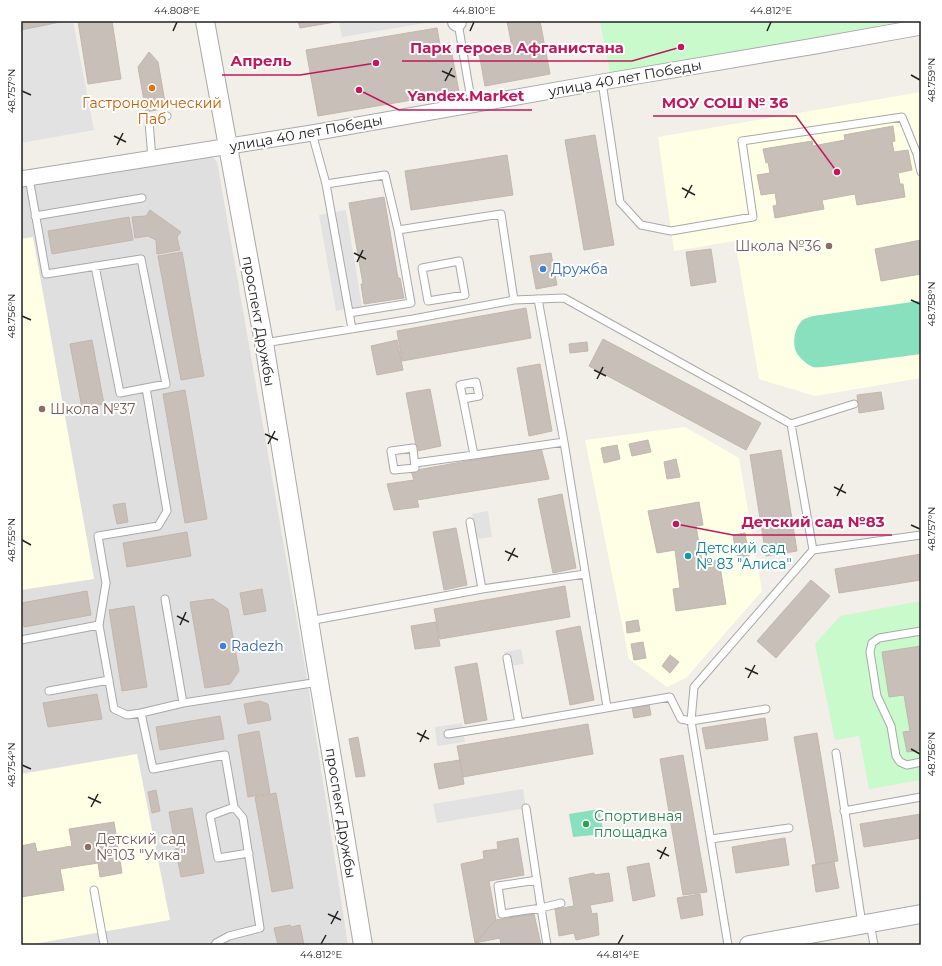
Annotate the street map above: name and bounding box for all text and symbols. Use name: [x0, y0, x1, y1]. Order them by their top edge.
text: 44.808°E: [154, 4, 200, 17]
text: 44.810°E: [452, 4, 496, 17]
text: 44.812°E: [750, 4, 792, 17]
callout: Парк героев Афганистана: [402, 34, 632, 61]
text: Парк героев Афганистана: [410, 38, 624, 57]
callout: Апрель: [222, 48, 300, 75]
text: Апрель: [230, 51, 292, 70]
street label: улица 40 лет Победы: [546, 56, 703, 101]
text: 48.759°N: [925, 58, 938, 102]
text: 48.757°N: [5, 69, 18, 113]
marker: Гастрономический Паб: [147, 83, 157, 93]
callout: Yandex.Market: [399, 83, 532, 110]
text: Yandex.Market: [407, 86, 525, 105]
callout: МОУ СОШ № 36: [653, 89, 796, 116]
text: МОУ СОШ № 36: [662, 93, 789, 112]
place label: Гастрономический Паб: [82, 94, 222, 128]
street label: улица 40 лет Победы: [227, 111, 384, 156]
place label: Школа №36: [735, 237, 821, 255]
marker: Школа №36: [824, 241, 834, 251]
street label: проспект Дружбы: [239, 254, 279, 388]
place label: Дружба: [551, 260, 608, 278]
marker: Дружба: [538, 264, 548, 274]
text: 48.758°N: [925, 281, 938, 327]
text: 48.756°N: [5, 294, 18, 338]
place label: Школа №37: [50, 400, 136, 418]
marker: Школа №37: [37, 404, 47, 414]
text: 48.757°N: [925, 507, 938, 551]
callout: Детский сад №83: [733, 508, 892, 535]
text: Детский сад №83: [741, 512, 885, 531]
text: 48.755°N: [5, 518, 18, 562]
place label: Детский сад № 83 "Алиса": [696, 539, 792, 573]
marker: Детский сад № 83 "Алиса": [683, 551, 693, 561]
place label: Radezh: [231, 637, 284, 655]
marker: Radezh: [218, 641, 228, 651]
text: 48.756°N: [925, 732, 938, 776]
text: 48.754°N: [5, 742, 18, 788]
street label: проспект Дружбы: [322, 746, 360, 880]
place label: Спортивная площадка: [594, 807, 683, 841]
marker: Спортивная площадка: [581, 819, 591, 829]
place label: Детский сад №103 "Умка": [96, 830, 186, 864]
marker: Детский сад №103 "Умка": [83, 842, 93, 852]
text: 44.812°E: [300, 948, 342, 961]
text: 44.814°E: [597, 948, 640, 961]

